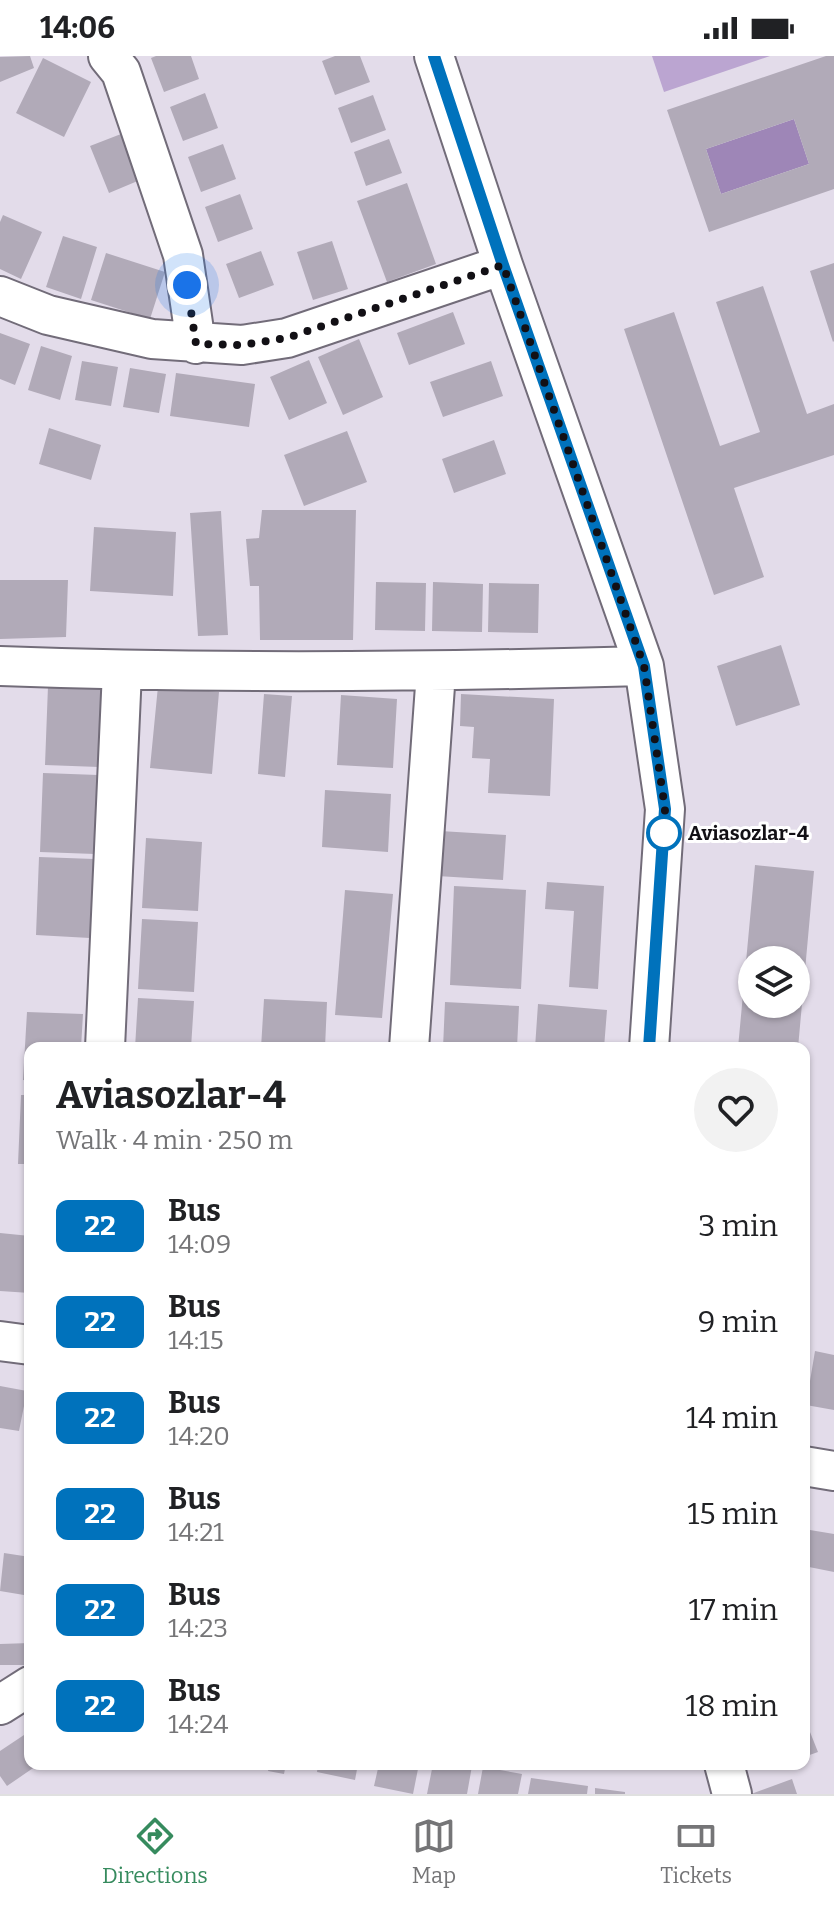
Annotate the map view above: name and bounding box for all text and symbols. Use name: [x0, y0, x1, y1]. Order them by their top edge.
text: 14:06: [40, 10, 115, 46]
your location: [167, 265, 207, 305]
marker: Aviasozlar-4: [647, 816, 681, 850]
place label: Aviasozlar-4: [688, 821, 809, 845]
map controls: [738, 946, 810, 1018]
button: layers: [738, 946, 810, 1018]
button: heart: [694, 1068, 778, 1152]
text: Aviasozlar-4: [56, 1072, 286, 1118]
text: Walk · 4 min · 250 m: [56, 1125, 293, 1156]
text: Bus: [168, 1193, 221, 1229]
text: 3 min: [698, 1208, 778, 1244]
text: 22: [84, 1209, 116, 1242]
text: 14:09: [168, 1229, 231, 1260]
text: Bus: [168, 1289, 221, 1325]
text: 9 min: [698, 1304, 778, 1340]
text: 22: [84, 1305, 116, 1338]
text: 14:15: [168, 1325, 224, 1356]
text: Bus: [168, 1385, 221, 1421]
text: 14 min: [686, 1400, 778, 1436]
text: 22: [84, 1401, 116, 1434]
text: 14:20: [168, 1421, 230, 1452]
text: Bus: [168, 1481, 221, 1517]
text: 15 min: [687, 1496, 778, 1532]
text: 22: [84, 1497, 116, 1530]
text: 14:21: [168, 1517, 224, 1548]
text: Bus: [168, 1577, 221, 1613]
text: 17 min: [689, 1592, 778, 1628]
text: 22: [84, 1593, 116, 1626]
text: 14:23: [168, 1613, 228, 1644]
text: Bus: [168, 1673, 221, 1709]
text: 18 min: [685, 1688, 778, 1724]
text: 22: [84, 1689, 116, 1722]
text: 14:24: [168, 1709, 229, 1740]
tab: Directions: [102, 1814, 208, 1889]
tab: Map: [412, 1814, 456, 1889]
tab: Tickets: [660, 1814, 732, 1889]

